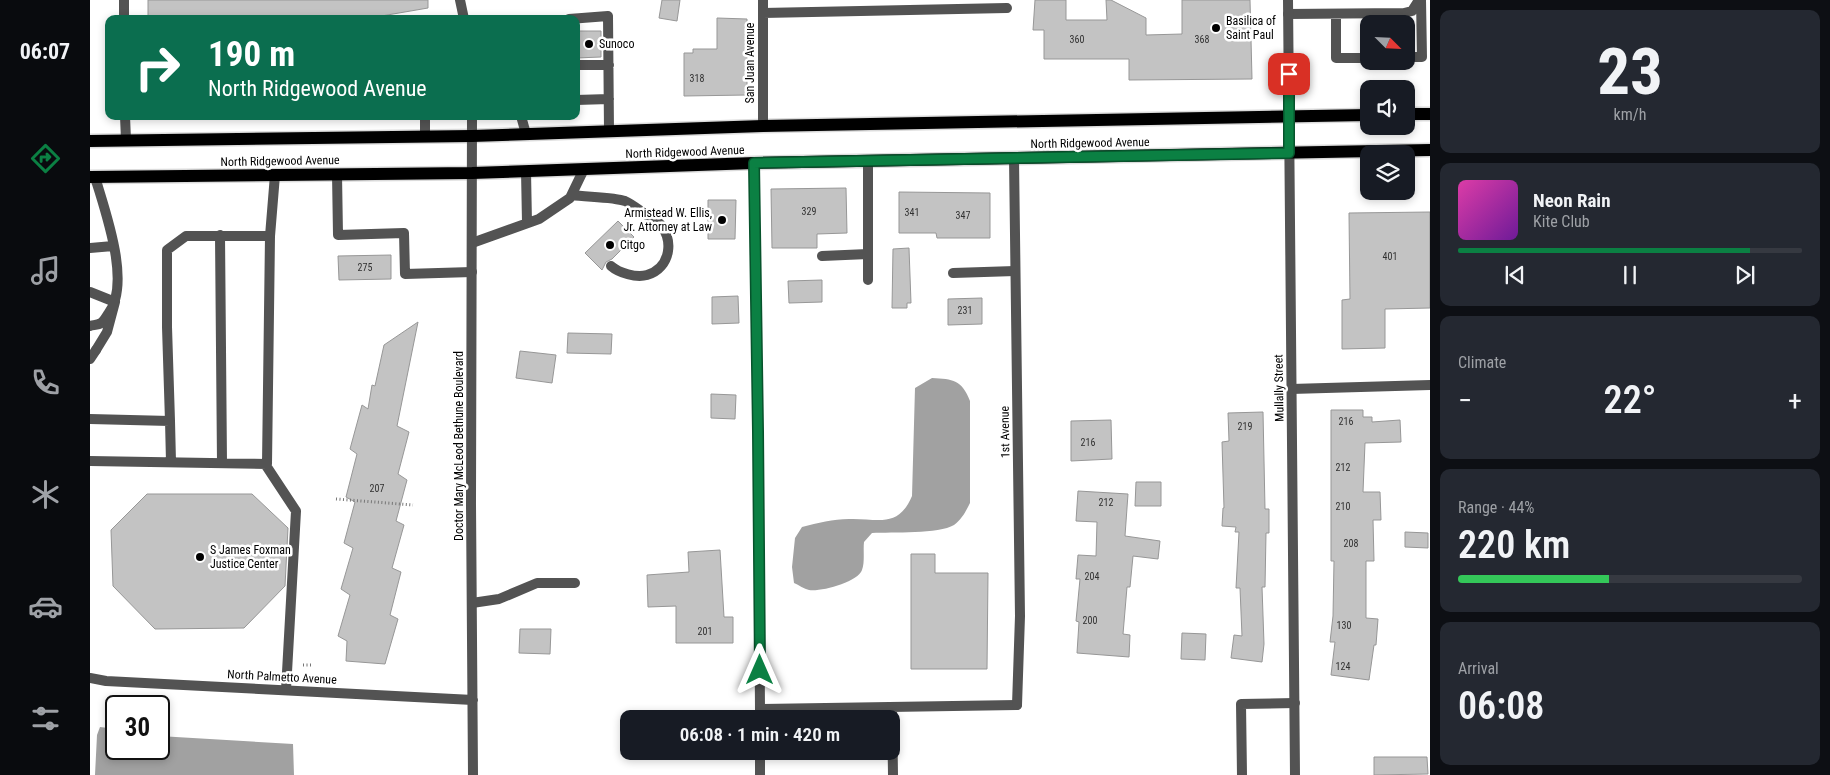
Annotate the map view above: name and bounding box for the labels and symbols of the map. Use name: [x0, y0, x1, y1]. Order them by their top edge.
place label: Basilica of Saint Paul: [1226, 14, 1276, 42]
north arrow: [1360, 15, 1415, 70]
street label: San Juan Avenue: [743, 22, 757, 104]
marker: Basilica of Saint Paul: [1210, 22, 1222, 34]
house number: 360: [1070, 34, 1084, 45]
house number: 368: [1195, 34, 1209, 45]
place label: Sunoco: [599, 37, 634, 51]
marker: Sunoco: [583, 38, 595, 50]
pin: [1268, 53, 1310, 95]
house number: 318: [690, 73, 704, 84]
street label: North Ridgewood Avenue: [1030, 135, 1150, 151]
street label: North Ridgewood Avenue: [625, 143, 745, 161]
street label: North Ridgewood Avenue: [220, 153, 340, 169]
place label: Armistead W. Ellis, Jr. Attorney at Law: [623, 206, 712, 234]
house number: 329: [802, 206, 816, 217]
house number: 341: [905, 207, 919, 218]
house number: 347: [956, 210, 970, 221]
marker: Armistead W. Ellis, Jr. Attorney at Law: [716, 214, 728, 226]
place label: Citgo: [620, 238, 645, 252]
marker: Citgo: [604, 239, 616, 251]
house number: 401: [1383, 251, 1397, 262]
house number: 275: [358, 262, 372, 273]
house number: 231: [958, 305, 972, 316]
street label: Doctor Mary McLeod Bethune Boulevard: [452, 351, 466, 541]
street label: Mullally Street: [1271, 354, 1287, 422]
street label: 1st Avenue: [998, 405, 1012, 458]
house number: 216: [1339, 416, 1353, 427]
house number: 219: [1238, 421, 1252, 432]
house number: 216: [1081, 437, 1095, 448]
house number: 212: [1336, 462, 1350, 473]
house number: 207: [370, 483, 384, 494]
house number: 212: [1099, 497, 1113, 508]
house number: 210: [1336, 501, 1350, 512]
house number: 208: [1344, 538, 1358, 549]
place label: S James Foxman Justice Center: [210, 543, 291, 571]
marker: S James Foxman Justice Center: [194, 551, 206, 563]
house number: 204: [1085, 571, 1099, 582]
house number: 200: [1083, 615, 1097, 626]
house number: 130: [1337, 620, 1351, 631]
house number: 201: [698, 626, 712, 637]
position arrow: [733, 643, 785, 695]
house number: 124: [1336, 661, 1350, 672]
street label: North Palmetto Avenue: [227, 667, 337, 687]
speed limit sign: 30: [105, 695, 170, 760]

